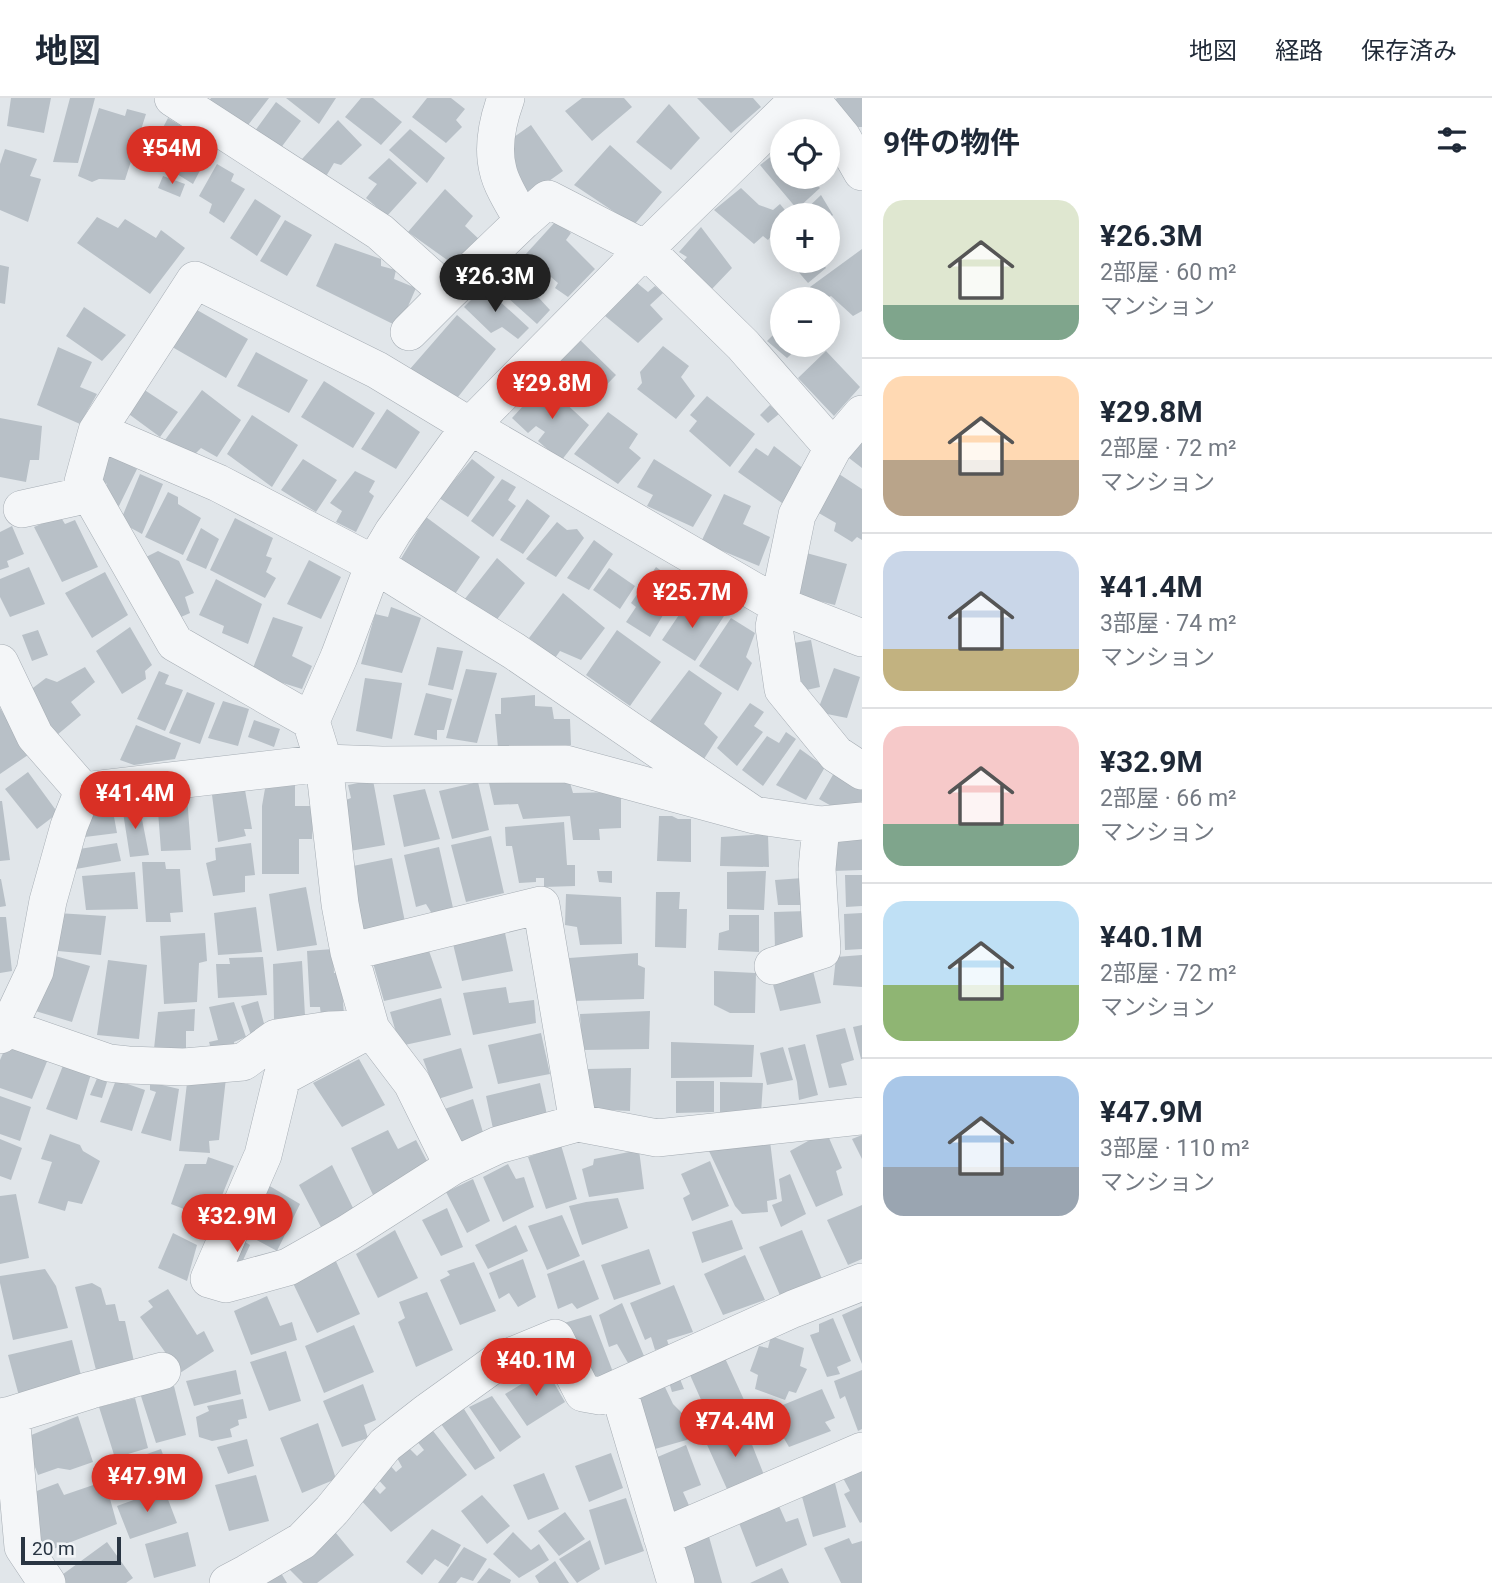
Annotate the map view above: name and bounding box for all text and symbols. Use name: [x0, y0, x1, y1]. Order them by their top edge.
text: 地図: [35, 31, 101, 70]
text: 地図: [1189, 37, 1237, 65]
text: 経路: [1275, 37, 1323, 65]
text: 保存済み: [1361, 37, 1457, 65]
map controls: [770, 119, 840, 357]
button: locate: [770, 119, 840, 189]
icon: filters: [1433, 121, 1471, 159]
text: 9件の物件: [883, 125, 1020, 160]
pin: ¥54M: [131, 126, 213, 186]
text: ¥54M: [143, 135, 201, 162]
button: +: [770, 203, 840, 273]
text: ¥26.3M: [1100, 218, 1203, 253]
icon: home: [939, 228, 1023, 312]
pin: ¥26.3M: [438, 254, 552, 314]
text: 2部屋 · 60 m²: [1100, 259, 1237, 286]
text: ¥26.3M: [456, 263, 534, 290]
button: −: [770, 287, 840, 357]
text: マンション: [1100, 293, 1215, 320]
pin: ¥29.8M: [495, 362, 609, 421]
text: ¥29.8M: [513, 370, 591, 397]
text: ¥29.8M: [1100, 394, 1203, 429]
icon: home: [939, 404, 1023, 488]
text: 2部屋 · 72 m²: [1100, 435, 1237, 462]
text: マンション: [1100, 469, 1215, 496]
text: ¥41.4M: [1100, 569, 1203, 604]
pin: ¥25.7M: [635, 570, 749, 630]
text: ¥25.7M: [653, 579, 731, 606]
icon: home: [939, 579, 1023, 663]
text: 3部屋 · 74 m²: [1100, 610, 1237, 637]
text: マンション: [1100, 644, 1215, 671]
text: ¥32.9M: [1100, 744, 1203, 779]
icon: home: [939, 754, 1023, 838]
pin: ¥41.4M: [78, 772, 192, 831]
text: ¥41.4M: [96, 780, 174, 807]
text: 2部屋 · 66 m²: [1100, 785, 1237, 812]
text: マンション: [1100, 819, 1215, 846]
text: ¥40.1M: [1100, 919, 1203, 954]
icon: home: [939, 929, 1023, 1013]
text: 2部屋 · 72 m²: [1100, 960, 1237, 987]
text: マンション: [1100, 994, 1215, 1021]
text: ¥47.9M: [1100, 1094, 1203, 1129]
icon: home: [939, 1104, 1023, 1188]
text: 3部屋 · 110 m²: [1100, 1135, 1249, 1162]
text: マンション: [1100, 1169, 1215, 1196]
pin: ¥32.9M: [180, 1194, 294, 1254]
text: ¥32.9M: [198, 1203, 276, 1230]
pin: ¥40.1M: [479, 1338, 593, 1398]
text: ¥40.1M: [497, 1347, 575, 1374]
pin: ¥74.4M: [678, 1400, 792, 1459]
text: ¥74.4M: [696, 1408, 774, 1435]
pin: ¥47.9M: [90, 1454, 204, 1514]
text: ¥47.9M: [108, 1463, 186, 1490]
scale bar: [21, 1534, 121, 1566]
text: 20 m: [32, 1537, 75, 1560]

